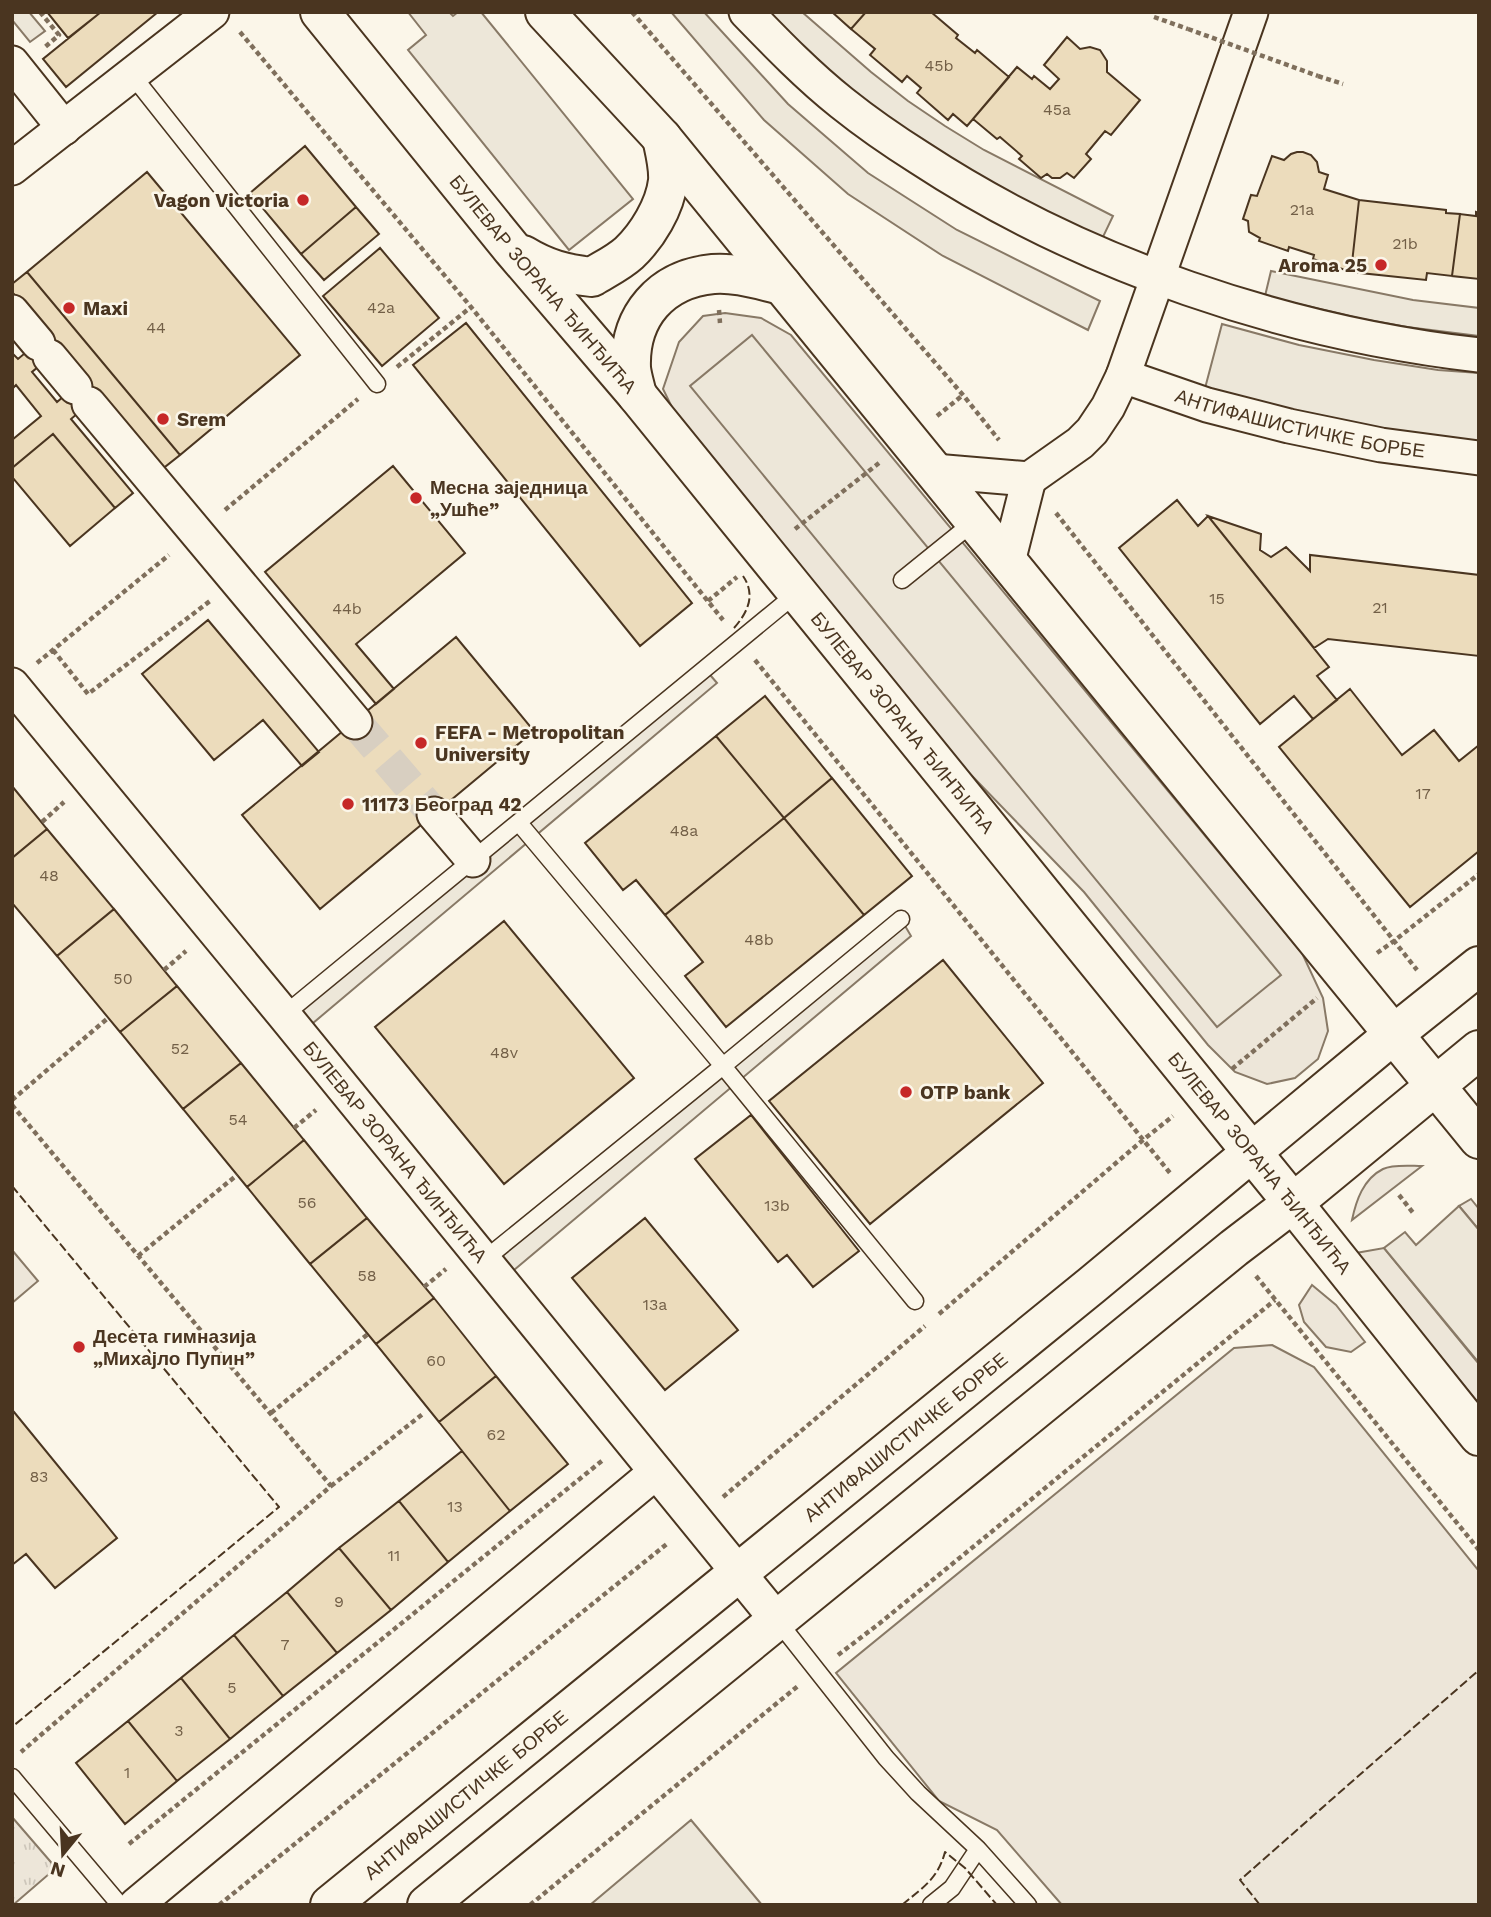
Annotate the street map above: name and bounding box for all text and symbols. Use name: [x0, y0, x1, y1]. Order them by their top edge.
house number: 45b: [924, 56, 954, 75]
house number: 45a: [1043, 100, 1071, 119]
street label: БУЛЕВАР ЗОРАНА ЂИНЂИЋА: [445, 170, 642, 398]
place label: Vagon Victoria: [154, 189, 289, 212]
marker: Vagon Victoria: [295, 192, 311, 208]
house number: 21a: [1290, 200, 1314, 219]
house number: 21b: [1392, 234, 1418, 253]
place label: Aroma 25: [1278, 254, 1367, 277]
marker: Aroma 25: [1373, 257, 1389, 273]
place label: Maxi: [83, 297, 128, 320]
house number: 42a: [367, 298, 395, 317]
marker: Maxi: [61, 300, 77, 316]
house number: 44: [146, 318, 166, 337]
street label: АНТИФАШИСТИЧКЕ БОРБЕ: [1172, 384, 1426, 463]
place label: Srem: [177, 408, 226, 431]
marker: Srem: [155, 411, 171, 427]
place label: Месна заједница „Ушће”: [430, 476, 588, 521]
marker: Месна заједница „Ушће”: [408, 490, 424, 506]
house number: 15: [1209, 589, 1225, 608]
house number: 21: [1372, 598, 1388, 617]
house number: 44b: [332, 599, 362, 618]
street label: БУЛЕВАР ЗОРАНА ЂИНЂИЋА: [806, 607, 999, 838]
place label: FEFA - Metropolitan University: [435, 721, 625, 766]
marker: FEFA - Metropolitan University: [413, 735, 429, 751]
house number: 17: [1415, 784, 1431, 803]
place label: 11173 Београд 42: [362, 793, 522, 816]
marker: 11173 Београд 42: [340, 796, 356, 812]
house number: 48a: [670, 821, 698, 840]
house number: 48: [39, 866, 59, 885]
house number: 48b: [744, 930, 774, 949]
house number: 50: [113, 969, 133, 988]
street label: БУЛЕВАР ЗОРАНА ЂИНЂИЋА: [298, 1037, 492, 1267]
house number: 52: [171, 1039, 189, 1058]
house number: 48v: [490, 1043, 519, 1062]
street label: БУЛЕВАР ЗОРАНА ЂИНЂИЋА: [1163, 1048, 1356, 1279]
place label: OTP bank: [920, 1081, 1010, 1104]
marker: OTP bank: [898, 1084, 914, 1100]
house number: 54: [228, 1110, 248, 1129]
house number: 56: [297, 1193, 317, 1212]
house number: 13b: [764, 1196, 790, 1215]
house number: 58: [357, 1266, 377, 1285]
house number: 13a: [643, 1295, 667, 1314]
place label: Десета гимназија „Михајло Пупин”: [93, 1325, 257, 1370]
marker: Десета гимназија „Михајло Пупин”: [71, 1339, 87, 1355]
street label: АНТИФАШИСТИЧКЕ БОРБЕ: [799, 1347, 1012, 1527]
house number: 60: [426, 1351, 446, 1370]
house number: 62: [486, 1425, 506, 1444]
house number: 83: [30, 1467, 48, 1486]
house number: 13: [447, 1497, 463, 1516]
house number: 11: [388, 1546, 400, 1565]
house number: 9: [334, 1592, 344, 1611]
house number: 7: [281, 1635, 290, 1654]
house number: 5: [227, 1678, 237, 1697]
street label: АНТИФАШИСТИЧКЕ БОРБЕ: [360, 1705, 572, 1885]
house number: 3: [174, 1721, 184, 1740]
house number: 1: [124, 1763, 130, 1782]
north arrow: [28, 1819, 98, 1889]
text: N: [48, 1857, 68, 1883]

